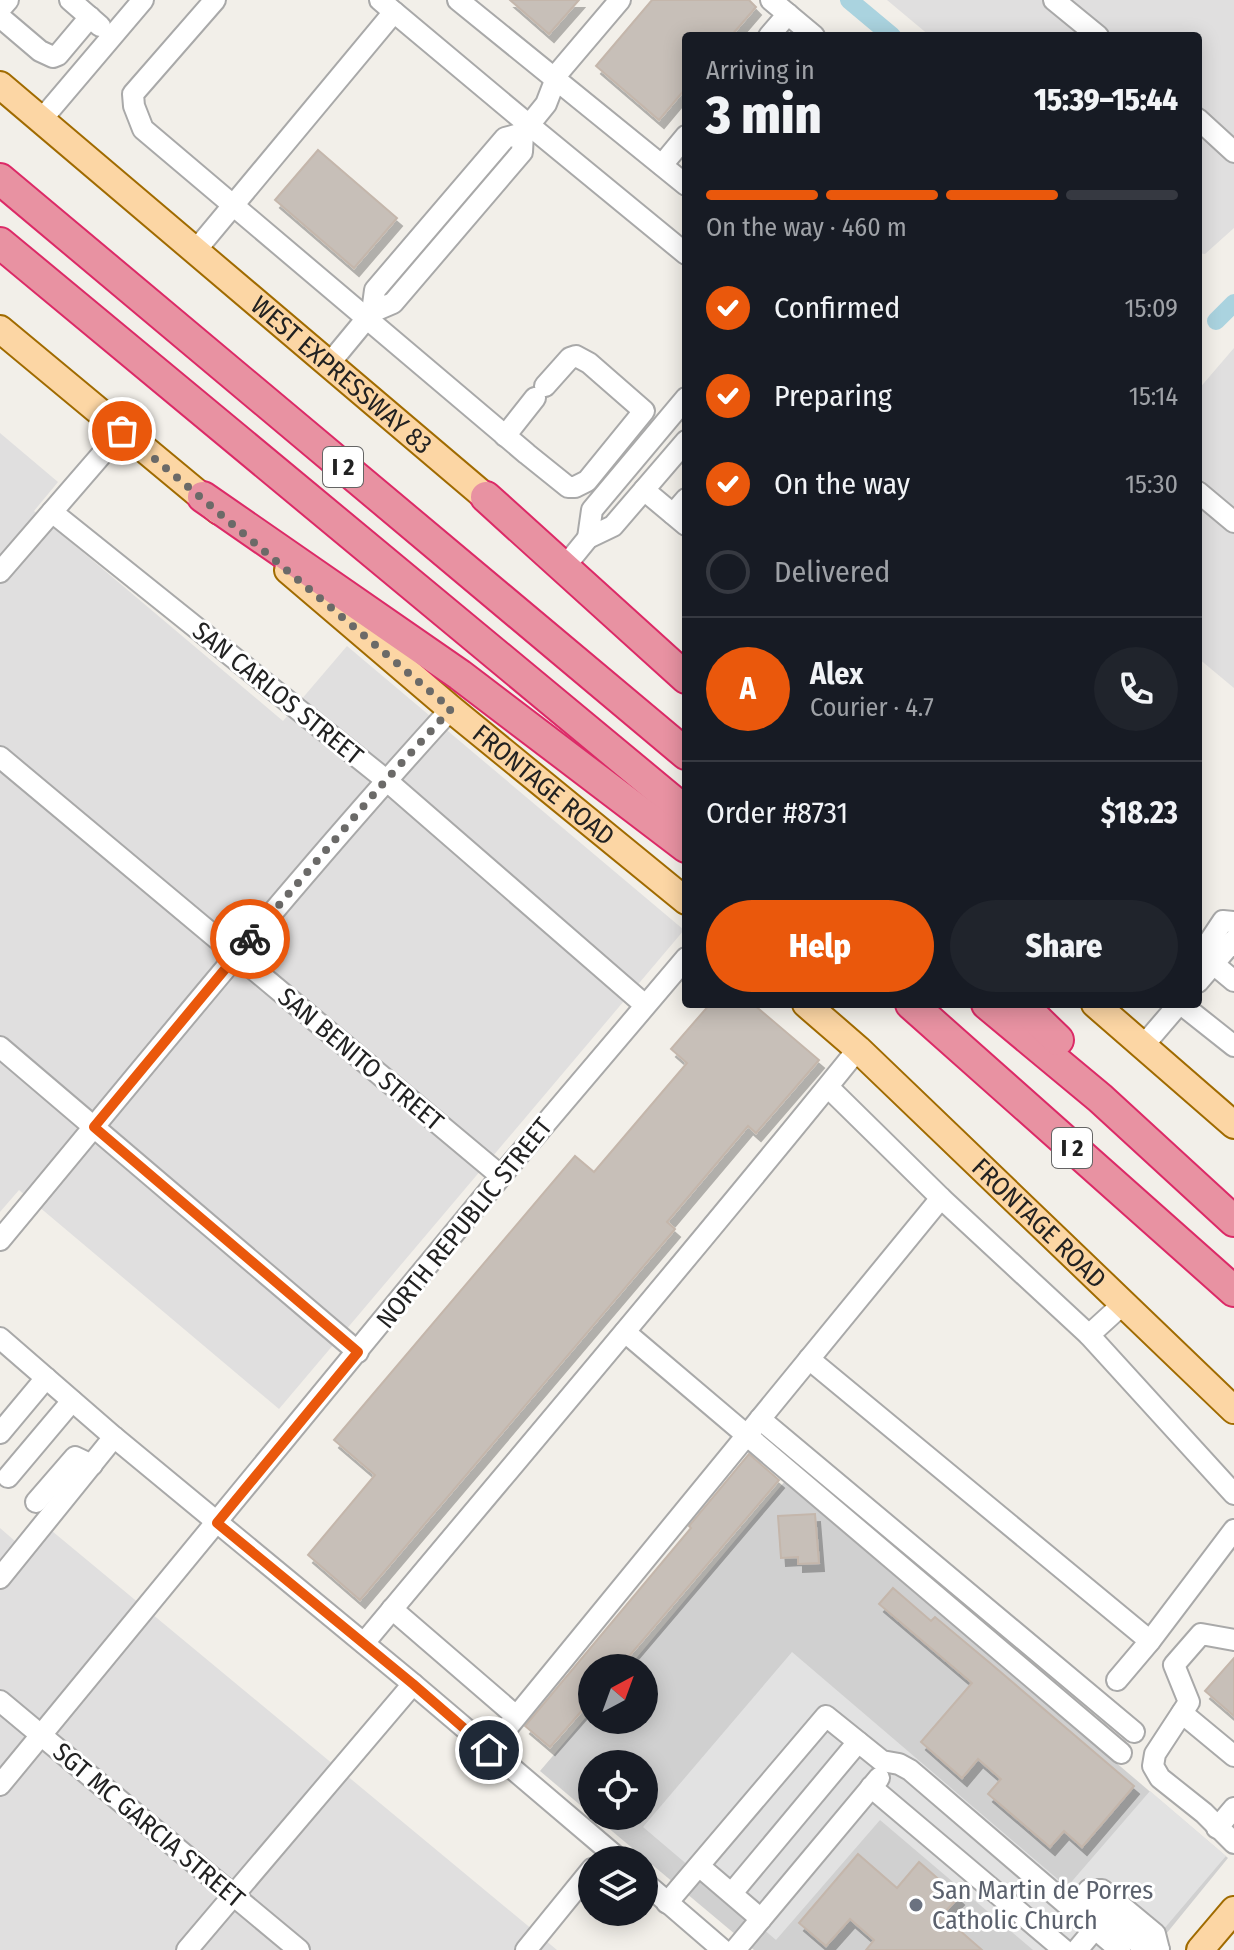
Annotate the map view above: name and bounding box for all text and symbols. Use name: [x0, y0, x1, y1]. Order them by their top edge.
text: Arriving in: [706, 55, 815, 86]
text: 15:39–15:44: [1034, 82, 1178, 118]
text: 3 min: [706, 84, 822, 147]
text: On the way · 460 m: [706, 212, 907, 243]
icon: check: [706, 286, 750, 330]
street label: WEST EXPRESSWAY 83: [245, 290, 438, 461]
text: Confirmed: [774, 290, 900, 326]
text: 15:09: [1124, 293, 1178, 324]
icon: check: [706, 374, 750, 418]
text: Preparing: [774, 378, 892, 414]
text: 15:14: [1129, 381, 1178, 412]
pin: [88, 397, 156, 465]
icon: bag: [100, 409, 144, 453]
road number: I 2: [323, 447, 363, 487]
icon: check: [706, 462, 750, 506]
text: On the way: [774, 466, 910, 502]
text: 15:30: [1125, 469, 1178, 500]
text: Delivered: [774, 554, 890, 590]
street label: SAN CARLOS STREET: [186, 615, 369, 772]
button: phone: [1094, 647, 1178, 731]
text: Alex: [810, 656, 863, 692]
text: A: [740, 671, 756, 707]
text: Courier · 4.7: [810, 692, 934, 723]
street label: FRONTAGE ROAD: [466, 718, 620, 852]
text: Order #8731: [706, 795, 848, 831]
text: $18.23: [1101, 795, 1178, 831]
courier: [210, 899, 290, 979]
button: Help: [706, 900, 934, 992]
button: Share: [950, 900, 1178, 992]
icon: bike: [228, 917, 272, 961]
street label: SAN BENITO STREET: [272, 981, 449, 1137]
street label: NORTH REPUBLIC STREET: [370, 1112, 559, 1335]
road number: I 2: [1052, 1128, 1092, 1168]
street label: FRONTAGE ROAD: [966, 1152, 1112, 1295]
north arrow: [578, 1654, 658, 1734]
map controls: [578, 1654, 658, 1926]
pin: [455, 1716, 523, 1784]
icon: home: [467, 1728, 511, 1772]
street label: SGT MC GARCIA STREET: [47, 1736, 251, 1914]
button: locate: [578, 1750, 658, 1830]
button: layers: [578, 1846, 658, 1926]
place label: San Martin de Porres Catholic Church: [932, 1875, 1153, 1936]
marker: San Martin de Porres Catholic Church: [907, 1896, 925, 1914]

